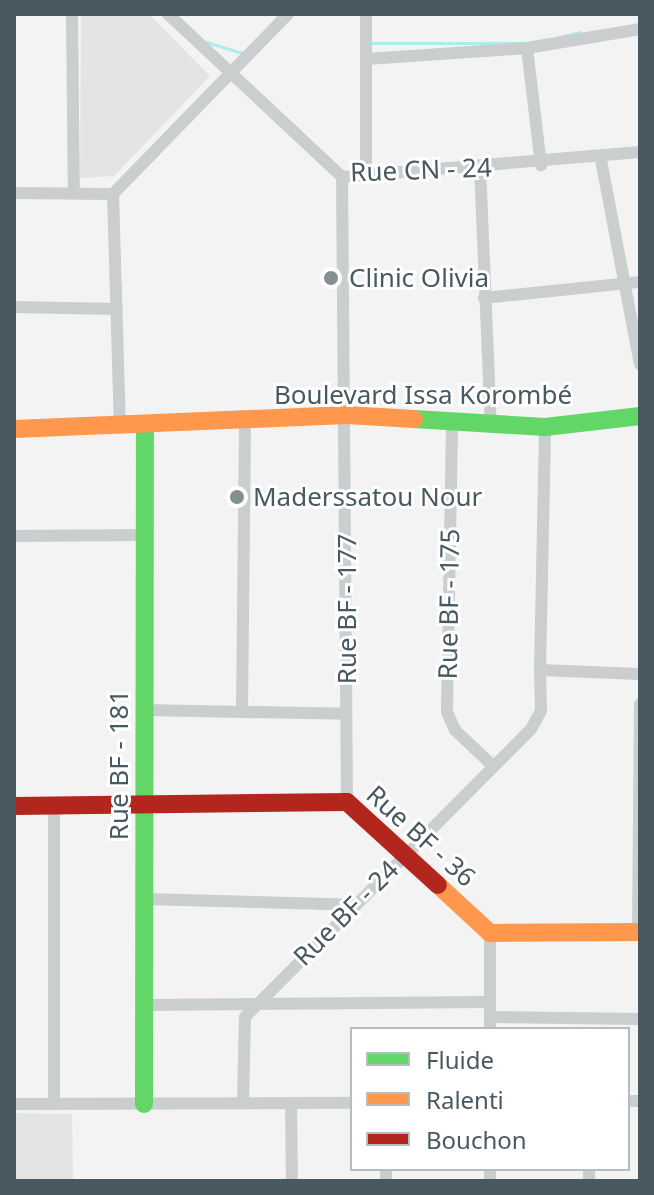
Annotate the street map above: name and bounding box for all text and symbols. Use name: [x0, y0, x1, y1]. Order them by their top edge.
street label: Rue CN - 24: [350, 152, 492, 188]
place label: Clinic Olivia: [349, 262, 489, 294]
marker: Clinic Olivia: [320, 267, 342, 289]
street label: Boulevard Issa Korombé: [274, 379, 572, 411]
place label: Maderssatou Nour: [253, 481, 482, 513]
marker: Maderssatou Nour: [228, 488, 246, 506]
street label: Rue BF - 175: [432, 528, 466, 680]
street label: Rue BF - 177: [331, 534, 363, 684]
street label: Rue BF - 181: [103, 690, 135, 840]
street label: Rue BF - 36: [360, 779, 482, 893]
street label: Rue BF - 24: [287, 854, 405, 972]
legend: [350, 1027, 630, 1171]
text: Fluide: [426, 1043, 494, 1076]
text: Ralenti: [426, 1083, 504, 1116]
text: Bouchon: [426, 1123, 527, 1156]

